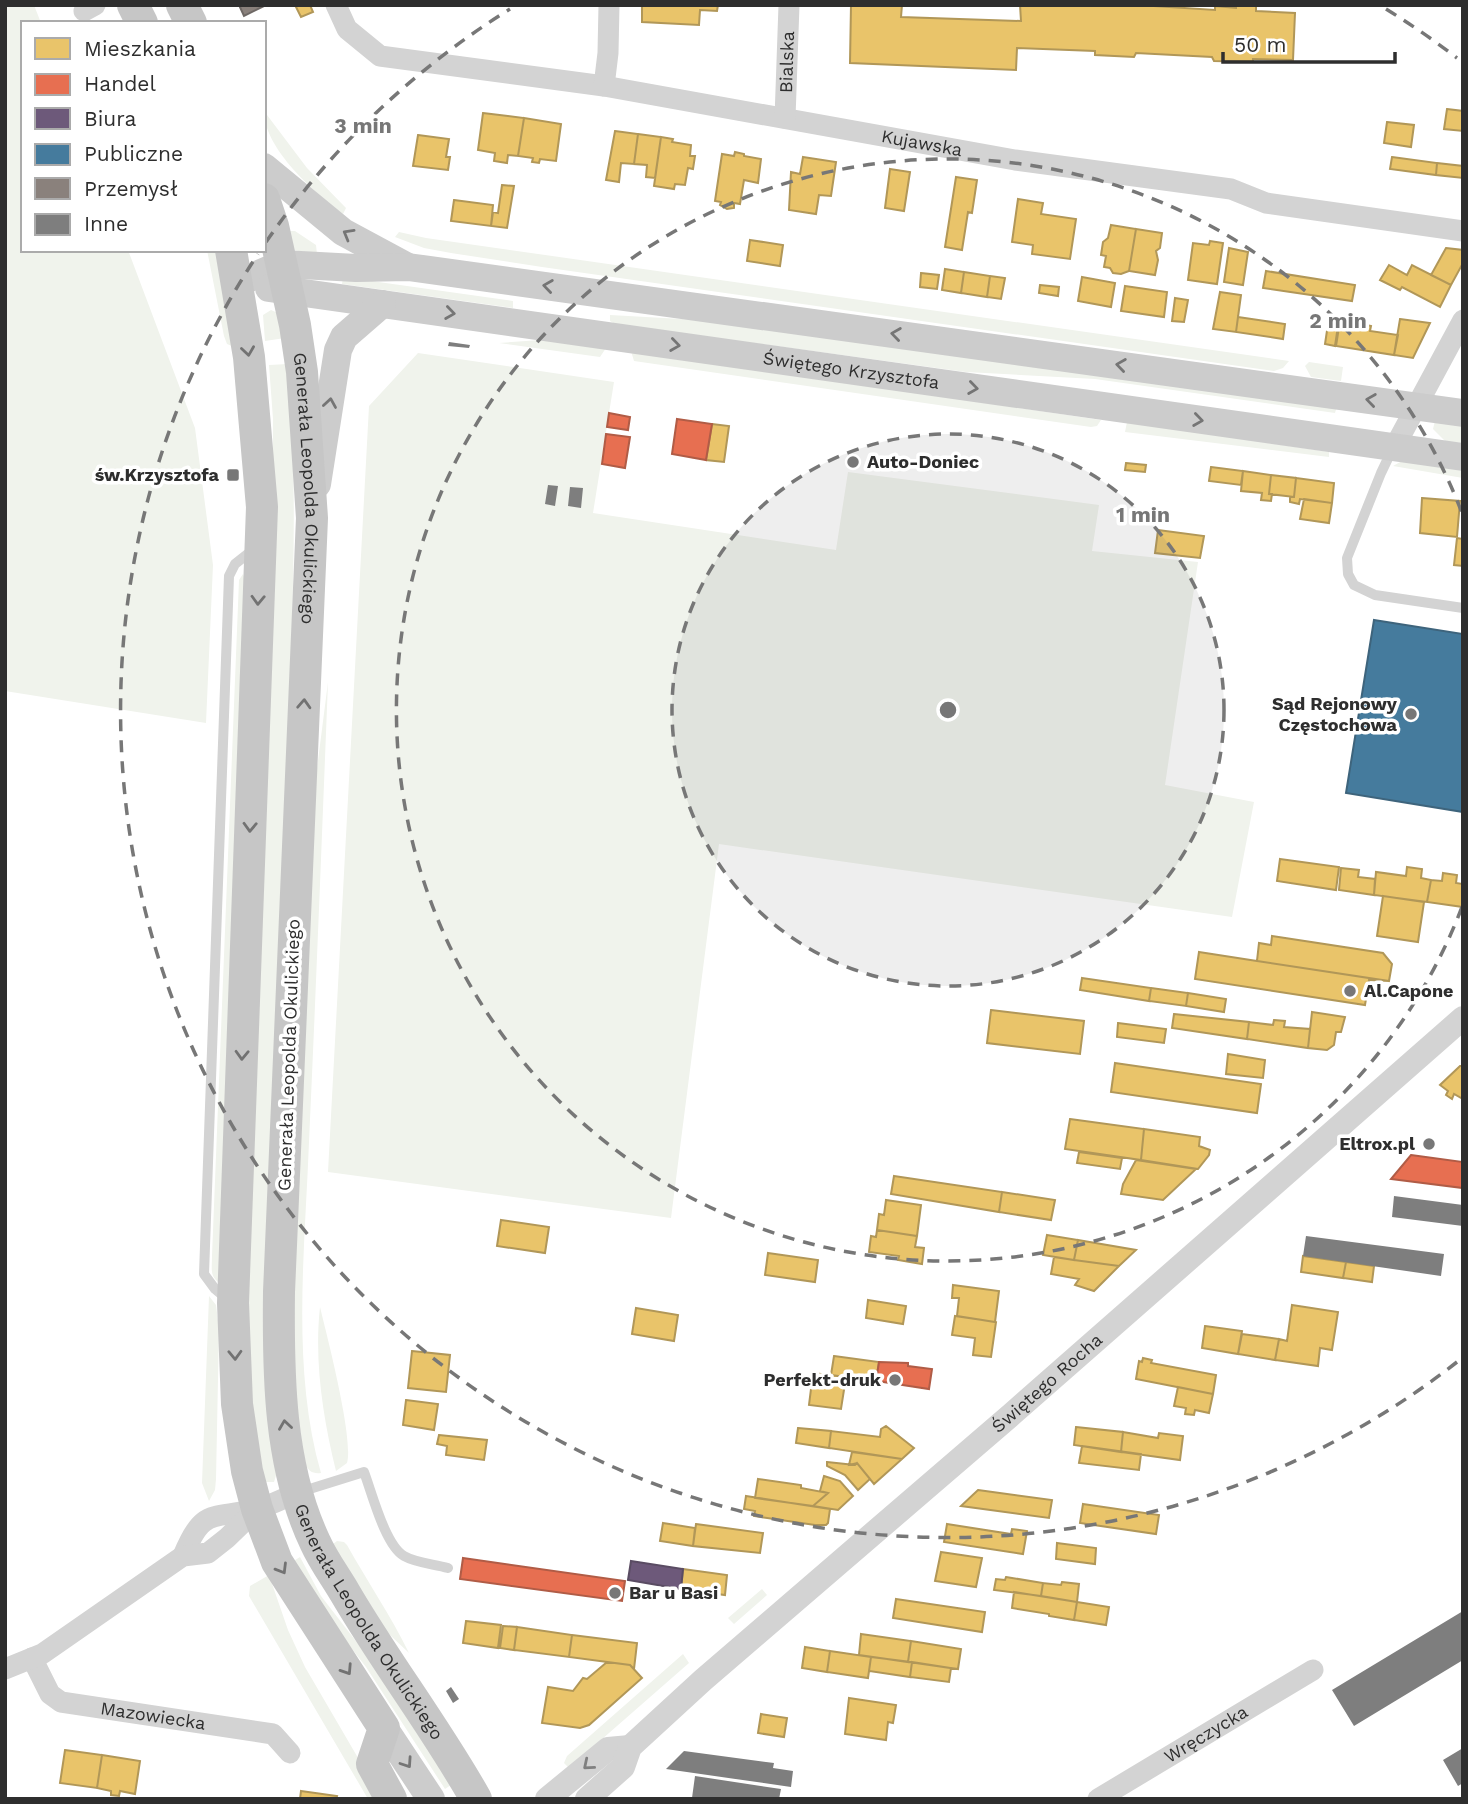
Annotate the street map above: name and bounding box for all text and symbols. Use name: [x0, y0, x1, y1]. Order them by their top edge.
legend: [21, 21, 266, 252]
scale bar: [1223, 21, 1394, 65]
street label: Bialska: [775, 31, 798, 93]
text: 50 m: [1234, 32, 1286, 57]
text: Mieszkania: [84, 36, 196, 61]
text: Handel: [84, 71, 156, 96]
text: Biura: [84, 106, 137, 131]
text: 3 min: [334, 113, 392, 138]
street label: Kujawska: [880, 125, 964, 160]
text: Publiczne: [84, 141, 183, 166]
text: Przemysł: [84, 176, 178, 201]
text: Inne: [84, 211, 128, 236]
one-way arrow: [343, 229, 356, 242]
one-way arrow: [542, 279, 554, 294]
one-way arrow: [444, 306, 456, 321]
text: 2 min: [1309, 308, 1367, 333]
one-way arrow: [890, 327, 902, 342]
one-way arrow: [669, 337, 681, 352]
one-way arrow: [240, 345, 255, 356]
street label: Świętego Krzysztofa: [762, 347, 941, 393]
street label: Generała Leopolda Okulickiego: [289, 351, 323, 625]
one-way arrow: [1115, 358, 1127, 373]
one-way arrow: [967, 380, 979, 395]
one-way arrow: [1365, 392, 1377, 407]
one-way arrow: [322, 397, 337, 408]
one-way arrow: [1193, 412, 1204, 427]
place label: Auto-Doniec: [867, 451, 979, 472]
marker: Auto-Doniec: [845, 454, 861, 470]
place label: św.Krzysztofa: [95, 464, 220, 485]
marker: św.Krzysztofa: [225, 467, 241, 483]
text: 1 min: [1116, 502, 1170, 527]
one-way arrow: [251, 595, 266, 606]
place label: Sąd Rejonowy Częstochowa: [1272, 693, 1398, 735]
one-way arrow: [296, 698, 311, 709]
centre of rings: [936, 698, 960, 722]
marker: Sąd Rejonowy Częstochowa: [1403, 706, 1419, 722]
one-way arrow: [242, 822, 258, 833]
street label: Generała Leopolda Okulickiego: [273, 919, 304, 1191]
place label: Al.Capone: [1364, 980, 1453, 1001]
marker: Al.Capone: [1342, 983, 1358, 999]
one-way arrow: [234, 1050, 250, 1060]
place label: Eltrox.pl: [1339, 1133, 1415, 1154]
marker: Eltrox.pl: [1421, 1136, 1437, 1152]
street label: Świętego Rocha: [987, 1329, 1106, 1437]
one-way arrow: [227, 1350, 242, 1361]
place label: Perfekt-druk: [764, 1369, 882, 1390]
marker: Perfekt-druk: [887, 1372, 903, 1388]
one-way arrow: [277, 1420, 292, 1431]
street label: Generała Leopolda Okulickiego: [291, 1501, 448, 1743]
one-way arrow: [274, 1562, 287, 1575]
place label: Bar u Basi: [629, 1582, 718, 1603]
marker: Bar u Basi: [607, 1585, 623, 1601]
one-way arrow: [338, 1662, 351, 1675]
street label: Mazowiecka: [99, 1697, 207, 1734]
street label: Wręczycka: [1160, 1701, 1251, 1767]
one-way arrow: [399, 1755, 412, 1768]
one-way arrow: [584, 1757, 597, 1769]

